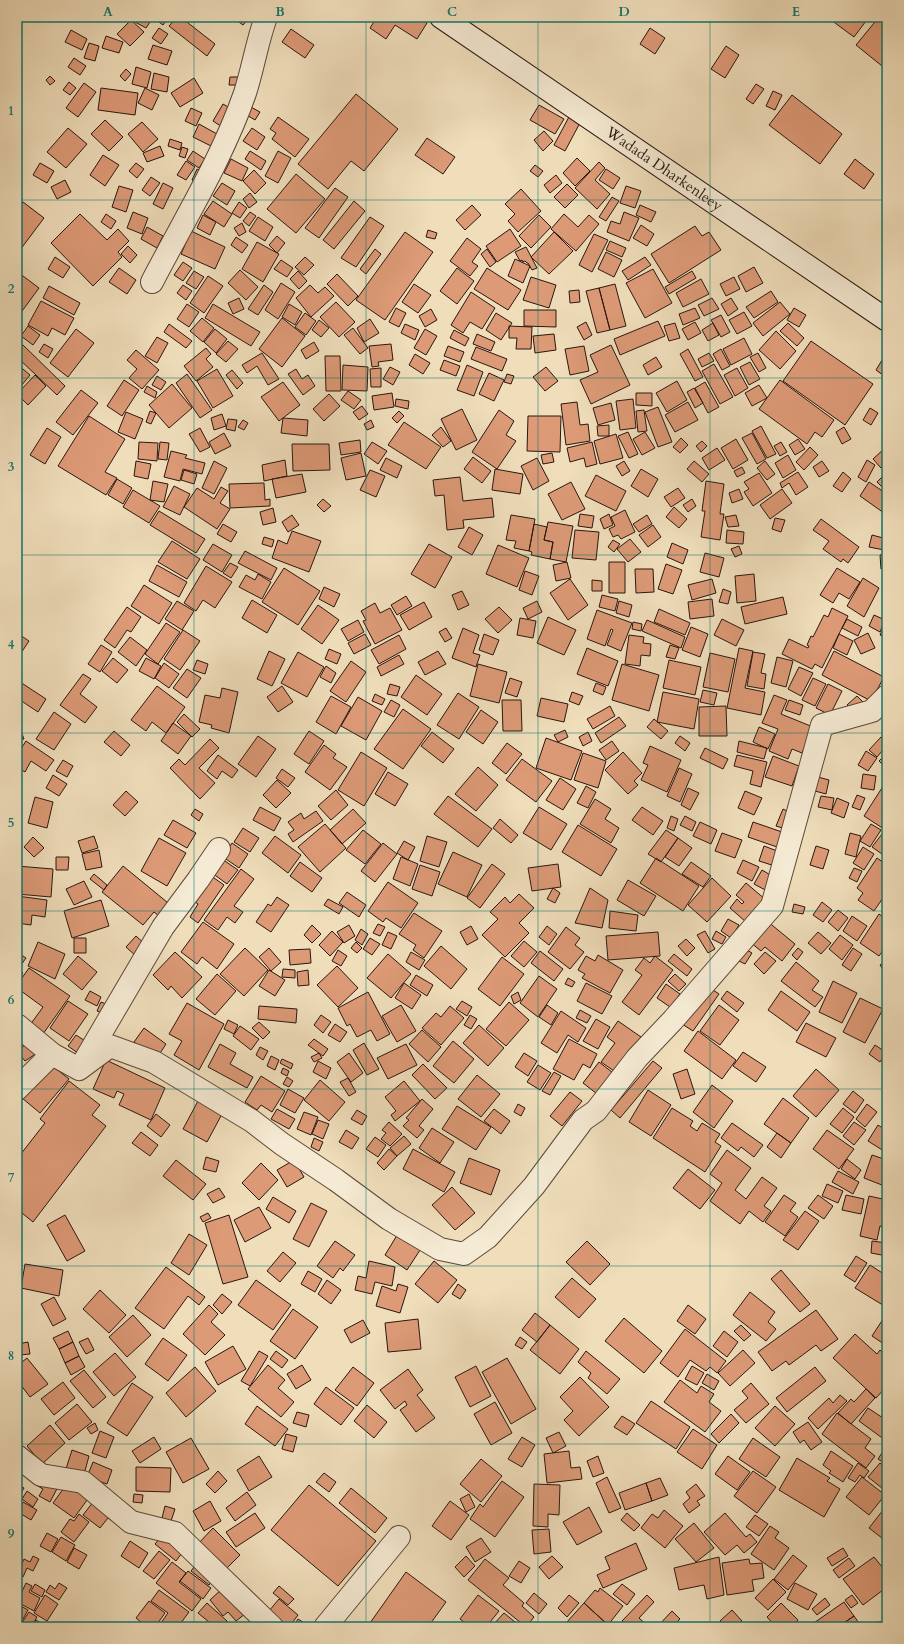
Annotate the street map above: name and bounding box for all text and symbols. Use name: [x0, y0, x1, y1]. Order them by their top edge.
text: A: [103, 3, 113, 21]
text: B: [275, 3, 285, 21]
text: C: [447, 3, 457, 21]
text: D: [618, 3, 630, 21]
text: E: [792, 3, 800, 21]
text: 1: [8, 102, 14, 120]
street label: Wadada Dharkenleey: [601, 121, 727, 216]
text: 2: [8, 280, 15, 298]
text: 3: [8, 458, 15, 476]
text: 4: [8, 636, 15, 654]
text: 5: [8, 814, 14, 832]
text: 6: [8, 991, 15, 1009]
text: 7: [8, 1169, 15, 1187]
text: 8: [8, 1347, 14, 1365]
text: 9: [8, 1525, 15, 1543]

